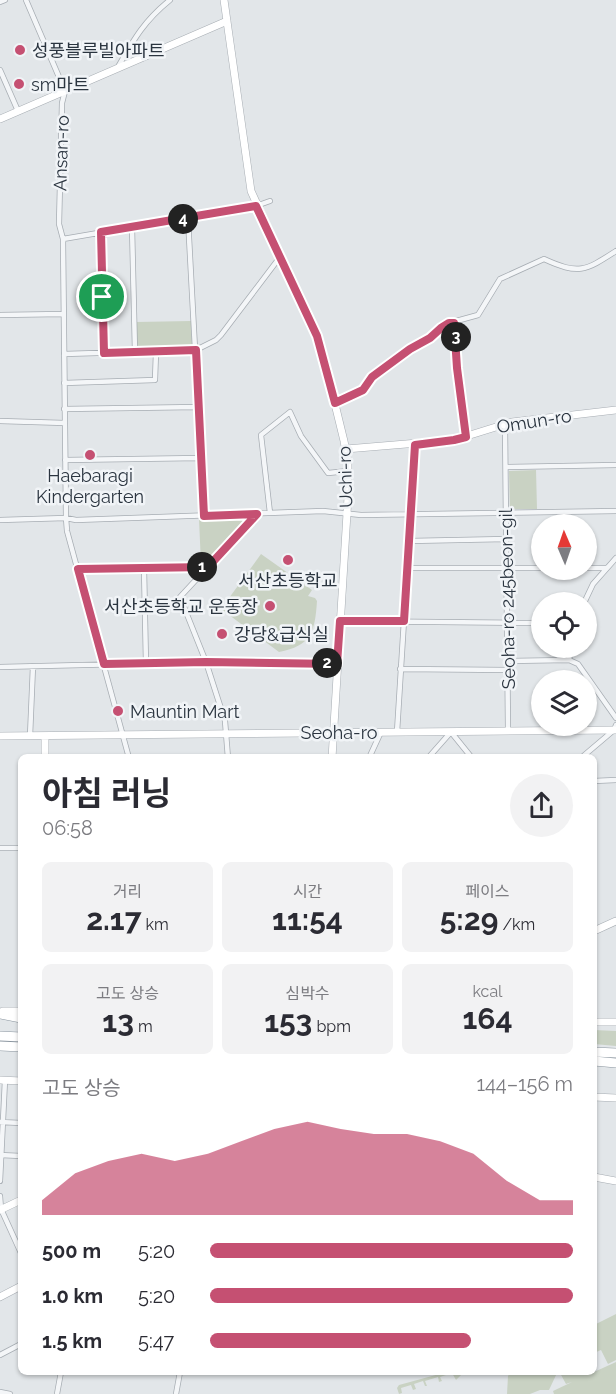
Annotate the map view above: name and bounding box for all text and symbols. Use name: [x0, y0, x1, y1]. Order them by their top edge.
place label: 성풍블루빌아파트: [32, 40, 164, 61]
marker: 성풍블루빌아파트: [13, 43, 27, 57]
place label: sm마트: [31, 74, 89, 95]
marker: sm마트: [12, 77, 26, 91]
street label: Ansan-ro: [49, 114, 73, 191]
pin: 4: [168, 204, 198, 234]
text: 4: [178, 209, 188, 228]
pin: [76, 271, 127, 322]
icon: arrive: [85, 280, 118, 313]
pin: 3: [441, 322, 471, 352]
text: 3: [452, 327, 460, 346]
street label: Omun-ro: [495, 405, 573, 437]
street label: Uchi-ro: [333, 445, 357, 508]
marker: Haebaragi Kindergarten: [83, 448, 97, 462]
place label: Haebaragi Kindergarten: [36, 465, 144, 507]
street label: Seoha-ro 245beon-gil: [495, 508, 519, 690]
north arrow: [531, 514, 597, 580]
map controls: [531, 514, 597, 736]
pin: 1: [187, 552, 217, 582]
marker: 서산초등학교: [281, 553, 295, 567]
text: 1: [198, 557, 206, 576]
place label: 서산초등학교: [238, 570, 338, 591]
button: locate: [531, 592, 597, 658]
place label: 서산초등학교 운동장: [104, 596, 258, 617]
marker: 서산초등학교 운동장: [263, 599, 277, 613]
place label: 강당&급식실: [234, 624, 329, 645]
marker: 강당&급식실: [215, 627, 229, 641]
pin: 2: [312, 648, 342, 678]
text: 2: [322, 653, 332, 672]
button: layers: [531, 670, 597, 736]
place label: Mauntin Mart: [130, 701, 240, 722]
marker: Mauntin Mart: [111, 704, 125, 718]
street label: Seoha-ro: [301, 722, 378, 743]
text: 아침 러닝: [42, 774, 171, 813]
button: share: [510, 774, 573, 837]
text: 06:58: [42, 816, 93, 840]
text: 거리: [113, 882, 142, 901]
text: 시간: [293, 882, 322, 901]
text: 페이스: [465, 882, 510, 901]
text: 2.17: [86, 902, 142, 937]
text: 11:54: [272, 902, 343, 937]
text: 5:29: [440, 902, 498, 937]
text: km: [142, 915, 169, 934]
text: /km: [498, 915, 535, 934]
text: kcal: [473, 982, 502, 1001]
text: 고도 상승: [96, 984, 159, 1003]
text: 심박수: [285, 984, 330, 1003]
text: 164: [462, 1001, 513, 1036]
text: 13: [102, 1004, 134, 1039]
text: 153: [264, 1004, 312, 1039]
text: m: [134, 1017, 153, 1036]
text: bpm: [312, 1017, 351, 1036]
text: 144–156 m: [476, 1072, 573, 1096]
text: 고도 상승: [42, 1076, 121, 1100]
text: 500 m: [42, 1239, 101, 1263]
text: 5:20: [138, 1239, 175, 1263]
text: 1.0 km: [42, 1284, 103, 1308]
text: 5:20: [138, 1284, 175, 1308]
text: 1.5 km: [42, 1329, 102, 1353]
text: 5:47: [138, 1329, 174, 1353]

